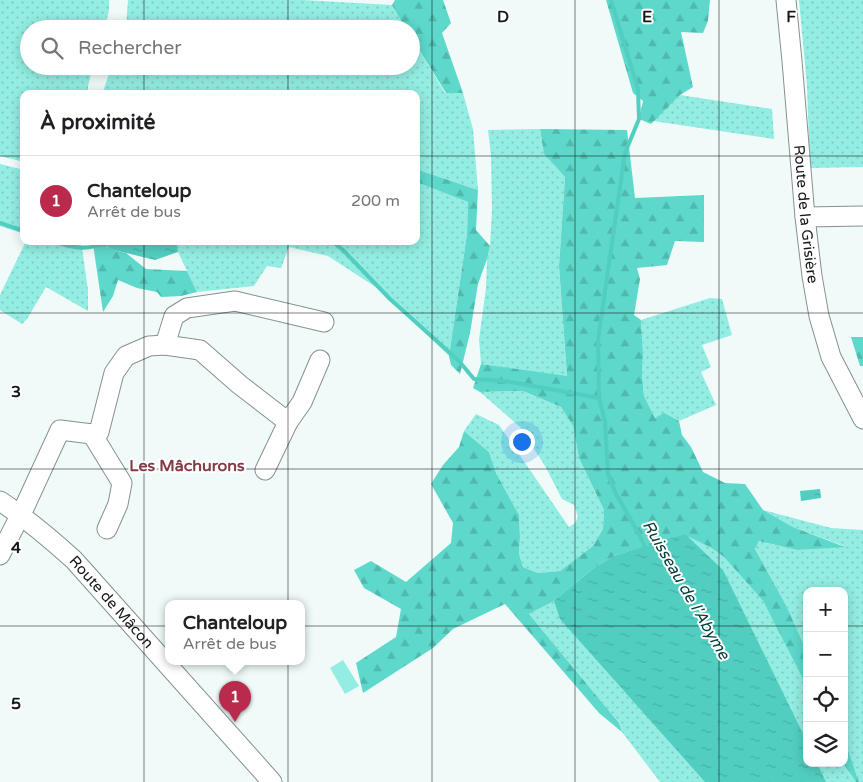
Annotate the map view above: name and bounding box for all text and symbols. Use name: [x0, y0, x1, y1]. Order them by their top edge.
text: D: [497, 7, 509, 27]
text: E: [642, 7, 652, 27]
text: F: [786, 7, 796, 27]
search box: [20, 20, 420, 75]
icon: search: [38, 34, 66, 62]
text: Rechercher: [78, 37, 181, 59]
text: À proximité: [40, 110, 155, 135]
street label: Route de la Grisière: [790, 144, 822, 285]
text: Chanteloup: [87, 180, 192, 202]
text: 1: [51, 191, 61, 211]
text: 200 m: [351, 191, 400, 211]
text: Arrêt de bus: [87, 202, 181, 222]
text: 3: [11, 382, 21, 402]
your location: [509, 429, 535, 455]
district label: Les Mâchurons: [129, 456, 245, 476]
water label: Ruisseau de l'Abyme: [638, 517, 734, 664]
text: 4: [11, 538, 21, 558]
street label: Route de Mâcon: [65, 552, 157, 652]
map controls: [803, 587, 848, 767]
button: +: [803, 587, 848, 632]
popup: [165, 600, 305, 665]
text: Chanteloup: [183, 612, 287, 634]
button: −: [803, 632, 848, 677]
text: Arrêt de bus: [183, 634, 277, 654]
button: locate: [803, 677, 848, 722]
pin: 1: [219, 681, 251, 722]
text: 5: [11, 694, 21, 714]
button: layers: [803, 722, 848, 767]

